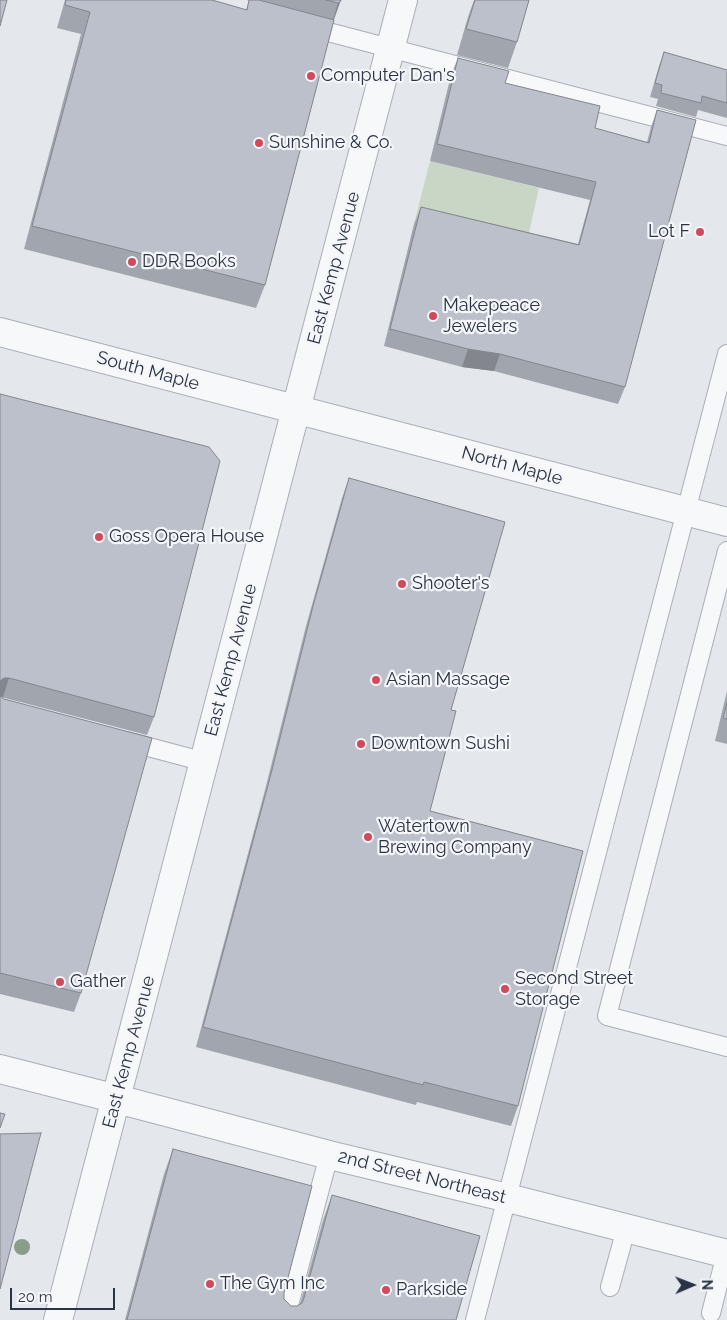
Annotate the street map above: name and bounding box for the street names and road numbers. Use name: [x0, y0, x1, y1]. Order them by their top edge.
street label: East Kemp Avenue: [303, 189, 365, 347]
street label: South Maple: [94, 347, 202, 395]
street label: North Maple: [459, 442, 565, 490]
street label: East Kemp Avenue: [200, 581, 262, 739]
street label: East Kemp Avenue: [98, 973, 160, 1131]
street label: 2nd Street Northeast: [336, 1146, 508, 1208]

